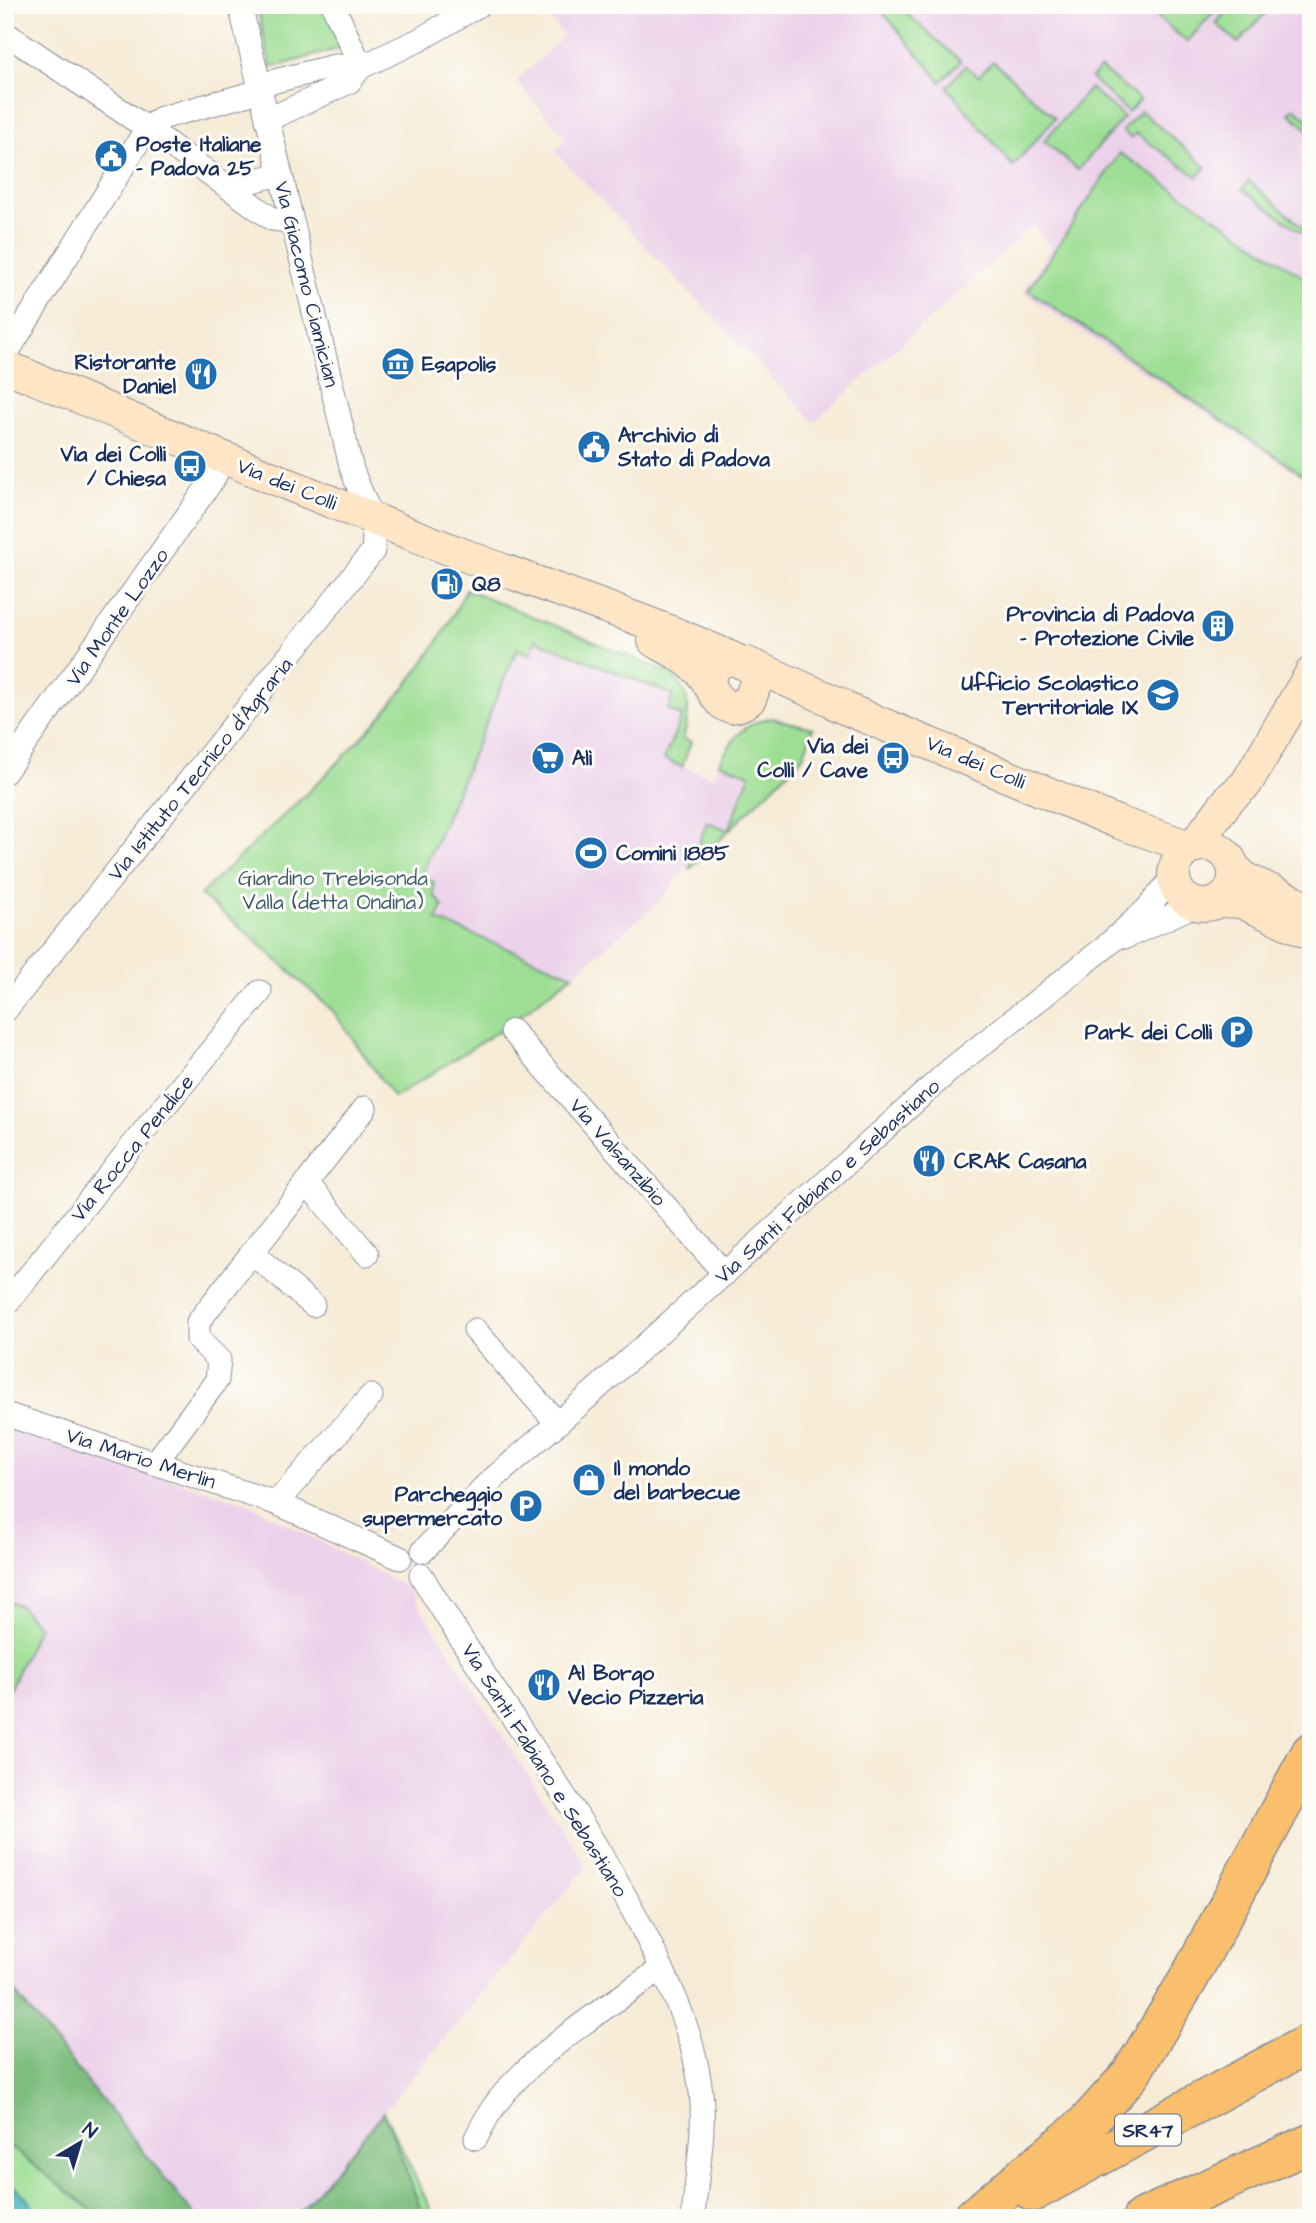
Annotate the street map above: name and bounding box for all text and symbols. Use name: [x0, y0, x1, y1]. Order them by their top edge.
place label: Poste Italiane - Padova 25: [136, 130, 262, 183]
public building icon: Poste Italiane - Padova 25: [92, 137, 130, 175]
street label: Via Giacomo Ciamician: [267, 178, 346, 390]
museum icon: Esapolis: [379, 345, 417, 383]
place label: Ristorante Daniel: [74, 348, 177, 401]
place label: Esapolis: [422, 350, 497, 380]
restaurant icon: Ristorante Daniel: [182, 355, 220, 393]
place label: Archivio di Stato di Padova: [617, 421, 770, 474]
public building icon: Archivio di Stato di Padova: [575, 428, 613, 466]
place label: Via dei Colli / Chiesa: [59, 440, 167, 493]
bus stop icon: Via dei Colli / Chiesa: [171, 447, 209, 485]
street label: Via dei Colli: [232, 451, 341, 518]
street label: Via Monte Lozzo: [59, 542, 176, 692]
fuel station icon: Q8: [428, 565, 466, 603]
place label: Q8: [472, 570, 501, 599]
place label: Provincia di Padova - Protezione Civile: [1006, 600, 1195, 653]
building icon: Provincia di Padova - Protezione Civile: [1199, 607, 1237, 645]
street label: Via Istituto Tecnico d'Agraria: [101, 651, 301, 888]
place label: Ufficio Scolastico Territoriale IX: [962, 669, 1138, 722]
school or university icon: Ufficio Scolastico Territoriale IX: [1144, 676, 1182, 714]
street label: Via dei Colli: [922, 728, 1030, 796]
place label: Via dei Colli / Cave: [757, 732, 869, 785]
supermarket icon: Alì: [529, 739, 567, 777]
bus stop icon: Via dei Colli / Cave: [874, 739, 912, 777]
place label: Alì: [572, 744, 593, 773]
sports icon: Comini 1885: [572, 834, 610, 872]
place label: Comini 1885: [616, 839, 730, 868]
park label: Giardino Trebisonda Valla (detta Ondina): [238, 864, 428, 917]
parking icon: Park dei Colli: [1218, 1013, 1256, 1051]
place label: Park dei Colli: [1085, 1018, 1213, 1047]
street label: Via Rocca Pendice: [64, 1069, 201, 1228]
street label: Via Santi Fabiano e Sebastiano: [708, 1072, 946, 1291]
street label: Via Valsanzibio: [562, 1092, 673, 1213]
restaurant icon: CRAK Casana: [910, 1142, 948, 1180]
place label: CRAK Casana: [954, 1147, 1087, 1176]
street label: Via Mario Merlin: [62, 1421, 219, 1496]
place label: Il mondo del barbecue: [613, 1454, 741, 1507]
shop icon: Il mondo del barbecue: [570, 1461, 608, 1499]
place label: Parcheggio supermercato: [363, 1480, 502, 1534]
parking icon: Parcheggio supermercato: [507, 1487, 545, 1525]
street label: Via Santi Fabiano e Sebastiano: [454, 1638, 635, 1903]
place label: Al Borgo Vecio Pizzeria: [567, 1659, 704, 1712]
restaurant icon: Al Borgo Vecio Pizzeria: [525, 1666, 563, 1704]
north arrow: [46, 2108, 116, 2178]
road number: SR47: [1115, 2114, 1181, 2146]
text: N: [77, 2116, 103, 2145]

